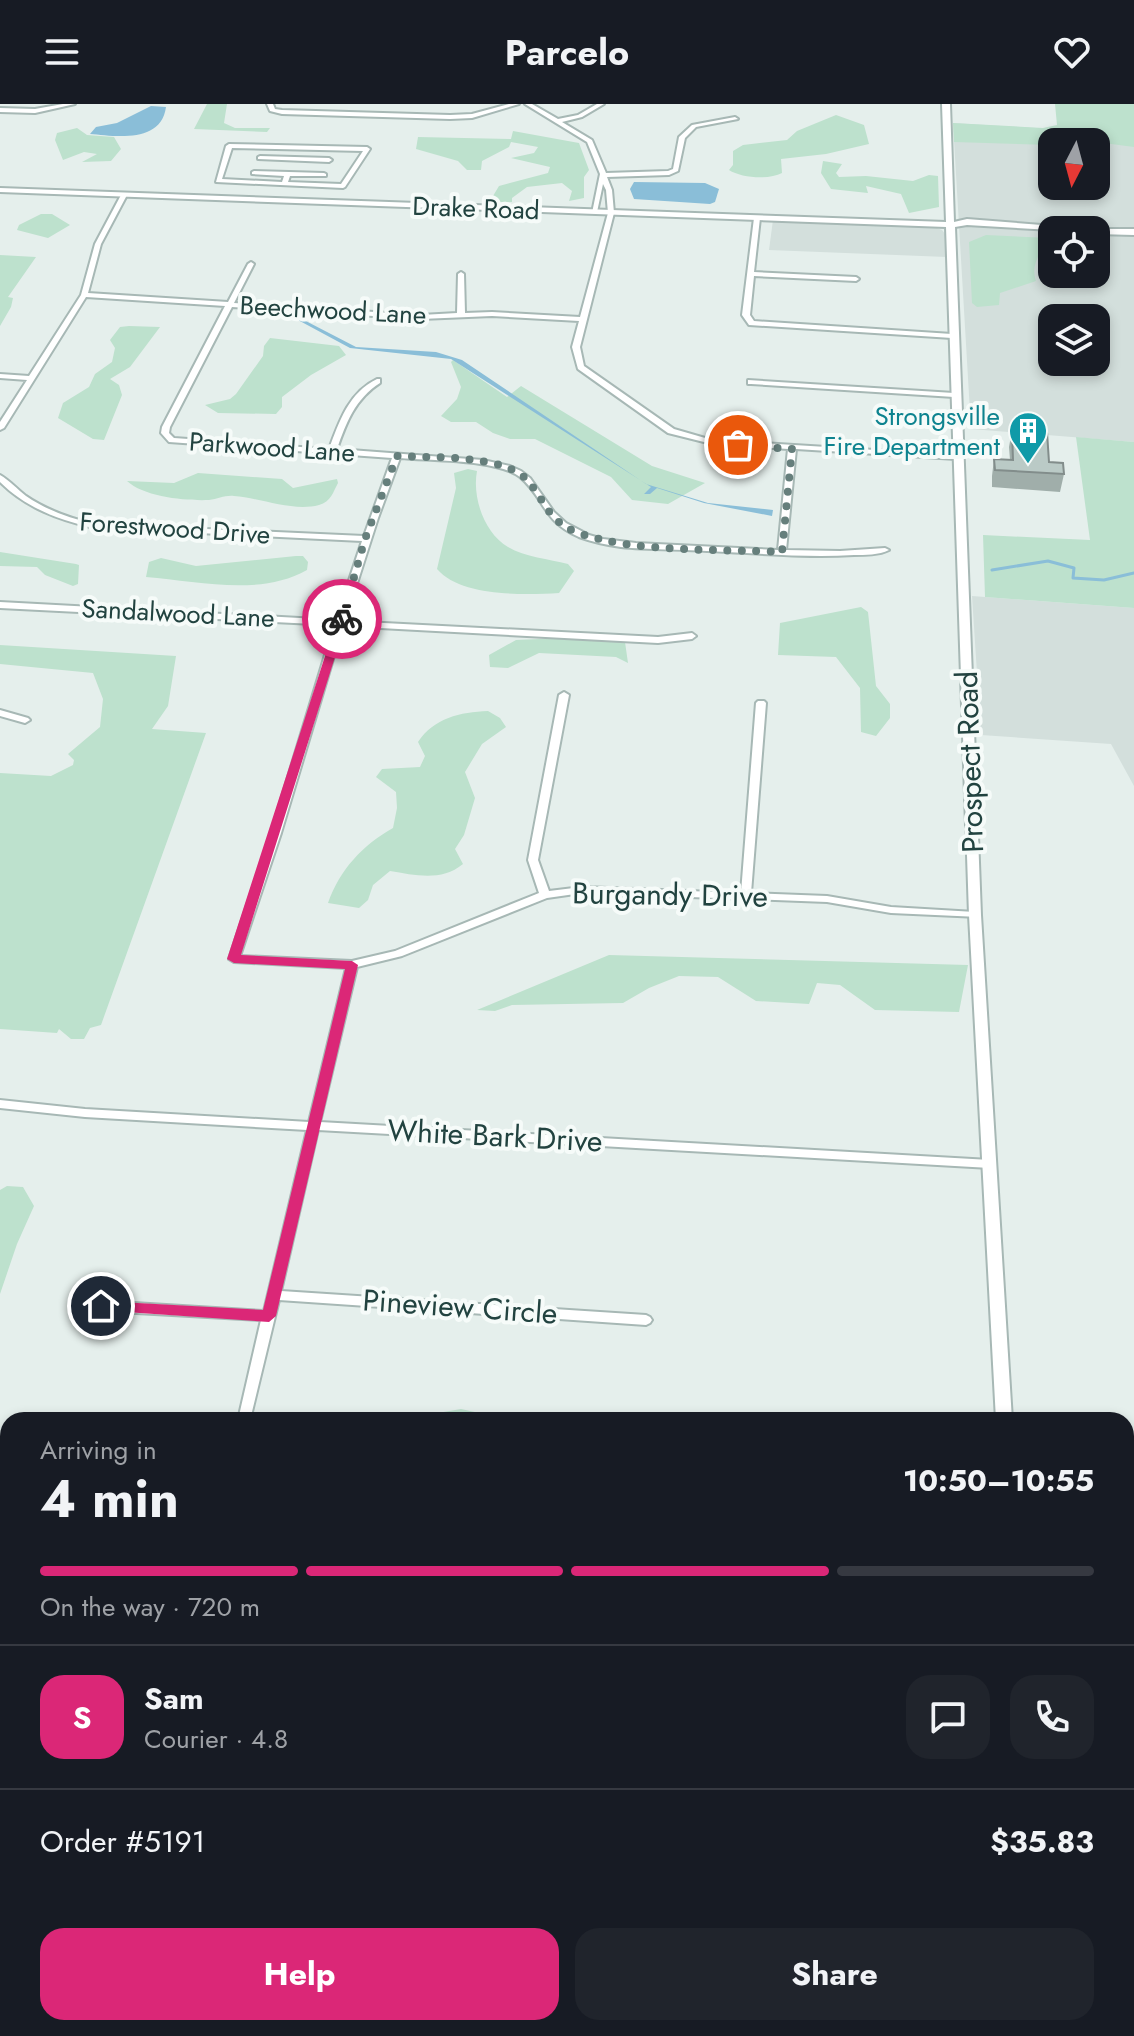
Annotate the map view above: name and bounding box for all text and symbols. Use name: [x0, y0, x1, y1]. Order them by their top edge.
text: Parcelo: [505, 26, 629, 78]
icon: menu: [40, 30, 84, 74]
icon: heart: [1050, 30, 1094, 74]
north arrow: [1038, 128, 1110, 200]
map controls: [1038, 128, 1110, 376]
street label: Drake Road: [412, 187, 540, 229]
button: locate: [1038, 216, 1110, 288]
street label: Beechwood Lane: [239, 286, 427, 334]
button: layers: [1038, 304, 1110, 376]
place label: Strongsville Fire Department: [823, 397, 1001, 465]
building icon: Strongsville Fire Department: [1007, 410, 1049, 465]
pin: [704, 411, 772, 479]
street label: Parkwood Lane: [188, 422, 356, 472]
icon: bag: [716, 423, 760, 467]
street label: Forestwood Drive: [78, 502, 272, 554]
courier: [302, 579, 382, 659]
street label: Sandalwood Lane: [81, 589, 275, 637]
icon: bike: [320, 597, 364, 641]
street label: Prospect Road: [945, 670, 994, 854]
street label: Burgandy Drive: [572, 871, 768, 918]
street label: White Bark Drive: [386, 1108, 604, 1163]
pin: [67, 1272, 135, 1340]
street label: Pineview Circle: [361, 1278, 559, 1335]
icon: home: [79, 1284, 123, 1328]
text: Arriving in: [40, 1431, 157, 1469]
text: 10:50–10:55: [903, 1459, 1094, 1502]
text: 4 min: [40, 1461, 179, 1537]
text: On the way · 720 m: [40, 1588, 260, 1626]
button: chat: [906, 1675, 990, 1759]
button: phone: [1010, 1675, 1094, 1759]
text: Sam: [144, 1677, 204, 1720]
text: S: [73, 1696, 91, 1739]
text: Courier · 4.8: [144, 1720, 288, 1758]
text: Order #5191: [40, 1820, 205, 1863]
text: $35.83: [990, 1820, 1094, 1863]
button: Help: [40, 1928, 559, 2020]
button: Share: [575, 1928, 1094, 2020]

